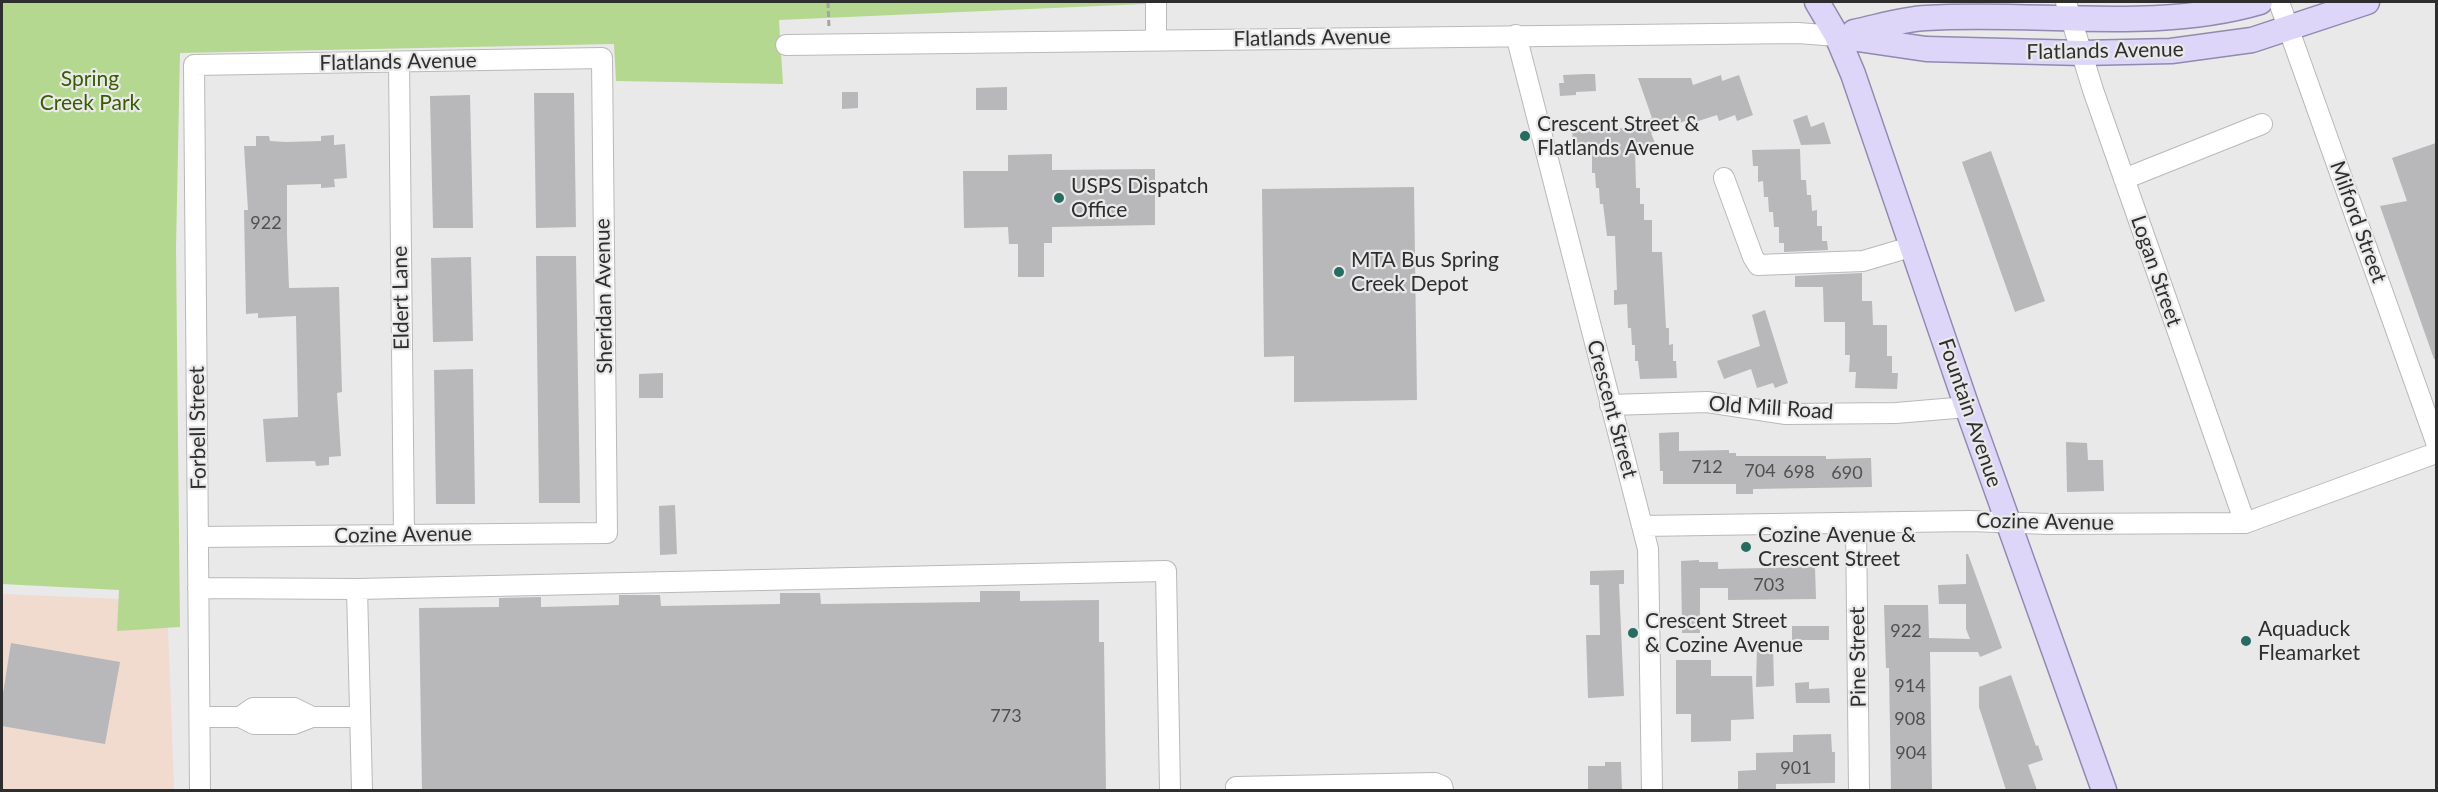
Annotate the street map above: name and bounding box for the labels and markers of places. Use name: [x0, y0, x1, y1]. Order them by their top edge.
place label: Crescent Street & Flatlands Avenue: [1537, 111, 1699, 161]
marker: Crescent Street & Flatlands Avenue: [1518, 129, 1532, 143]
place label: USPS Dispatch Office: [1071, 173, 1208, 223]
marker: USPS Dispatch Office: [1052, 191, 1066, 205]
place label: MTA Bus Spring Creek Depot: [1351, 247, 1499, 297]
marker: MTA Bus Spring Creek Depot: [1332, 265, 1346, 279]
place label: Cozine Avenue & Crescent Street: [1758, 522, 1916, 572]
marker: Cozine Avenue & Crescent Street: [1739, 540, 1753, 554]
place label: Crescent Street & Cozine Avenue: [1645, 608, 1803, 658]
place label: Aquaduck Fleamarket: [2258, 616, 2360, 666]
marker: Crescent Street & Cozine Avenue: [1626, 626, 1640, 640]
marker: Aquaduck Fleamarket: [2239, 634, 2253, 648]

